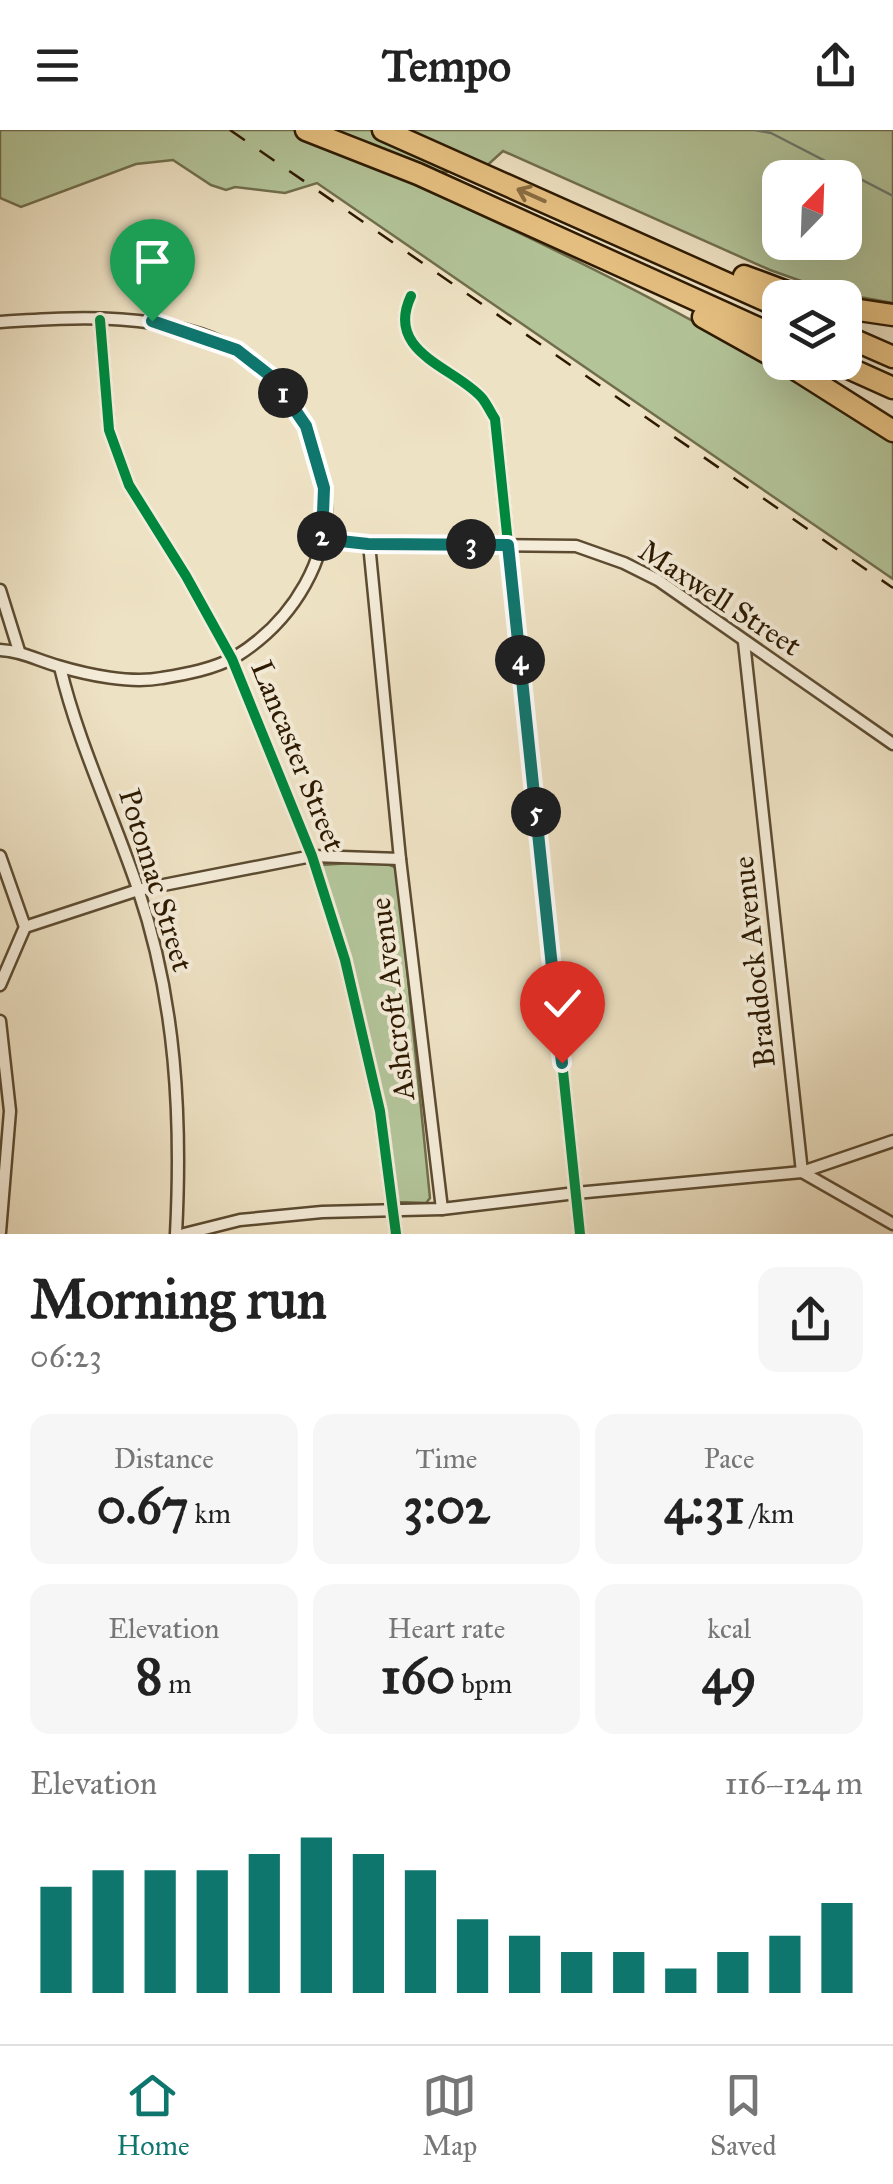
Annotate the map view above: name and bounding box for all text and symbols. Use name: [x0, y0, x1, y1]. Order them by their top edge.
icon: menu: [30, 38, 85, 93]
text: Tempo: [382, 38, 511, 93]
icon: share: [808, 38, 863, 93]
north arrow: [762, 160, 862, 260]
map controls: [762, 160, 862, 380]
one-way arrow: [516, 185, 547, 203]
pin: [110, 219, 195, 322]
icon: arrive: [125, 234, 180, 289]
button: layers: [762, 280, 862, 380]
pin: 1: [258, 368, 308, 418]
text: 1: [277, 375, 289, 410]
pin: 2: [297, 511, 347, 561]
text: 2: [315, 518, 329, 553]
pin: 3: [446, 519, 496, 569]
text: 3: [465, 526, 477, 561]
street label: Maxwell Street: [632, 532, 808, 664]
pin: 4: [495, 635, 545, 685]
text: 4: [512, 642, 528, 677]
street label: Lancaster Street: [243, 655, 353, 857]
street label: Potomac Street: [111, 784, 201, 976]
pin: 5: [511, 787, 561, 837]
text: 5: [529, 794, 543, 829]
street label: Braddock Avenue: [725, 855, 783, 1069]
street label: Ashcroft Avenue: [362, 896, 423, 1104]
pin: [520, 961, 605, 1064]
icon: check: [535, 976, 590, 1031]
text: Morning run: [30, 1266, 327, 1333]
button: share: [758, 1267, 863, 1372]
text: 06:23: [30, 1337, 102, 1376]
text: Distance: [114, 1441, 214, 1476]
text: Time: [415, 1441, 477, 1476]
text: Pace: [704, 1441, 755, 1476]
text: 0.67: [97, 1476, 188, 1537]
text: 3:02: [403, 1476, 490, 1537]
text: 4:31: [664, 1476, 744, 1537]
text: km: [188, 1496, 231, 1531]
text: /km: [744, 1496, 794, 1531]
text: Elevation: [108, 1611, 219, 1646]
text: Heart rate: [388, 1611, 505, 1646]
text: kcal: [707, 1611, 751, 1646]
text: 8: [136, 1646, 162, 1707]
text: 160: [381, 1646, 455, 1707]
text: 49: [702, 1646, 757, 1707]
text: m: [162, 1666, 192, 1701]
text: bpm: [455, 1666, 512, 1701]
text: Elevation: [30, 1764, 157, 1803]
text: 116–124 m: [725, 1764, 863, 1803]
tab: Home: [116, 2068, 190, 2163]
tab: Map: [422, 2068, 477, 2163]
tab: Saved: [710, 2068, 777, 2163]

